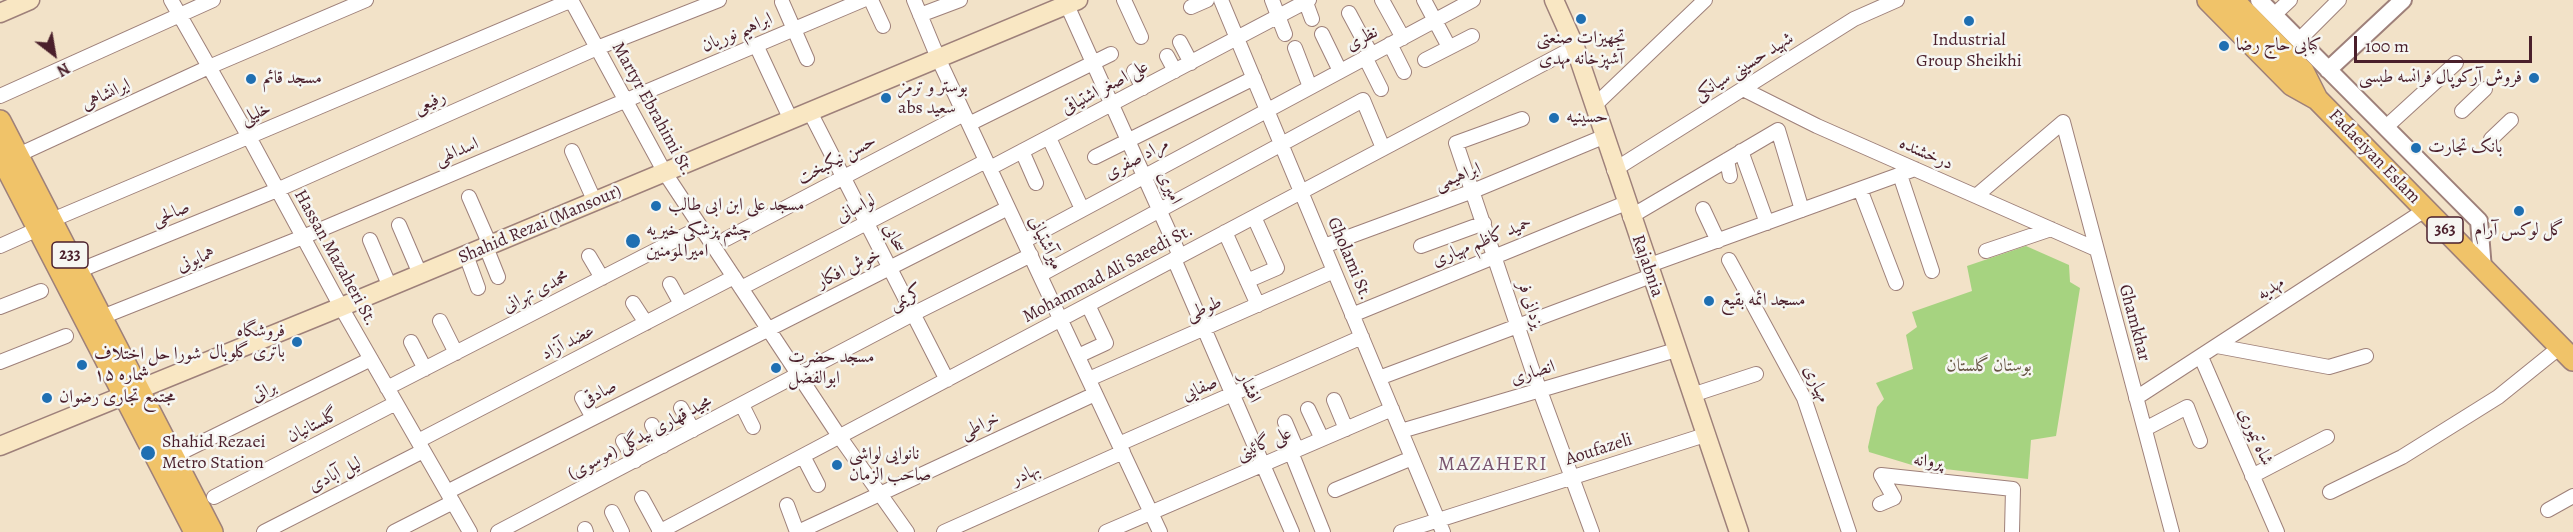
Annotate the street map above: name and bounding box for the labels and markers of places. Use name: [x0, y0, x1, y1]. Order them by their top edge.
marker: تجهیزات صنعتی آشپزخانه مهدی: [1574, 12, 1588, 26]
marker: Industrial Group Sheikhi: [1962, 14, 1976, 28]
place label: تجهیزات صنعتی آشپزخانه مهدی: [1536, 28, 1626, 70]
place label: Industrial Group Sheikhi: [1916, 30, 2022, 72]
place label: کبابی حاج رضا: [2236, 35, 2321, 57]
marker: کبابی حاج رضا: [2217, 39, 2231, 53]
place label: فروش آرکوپال فرانسه طبسی: [2359, 67, 2522, 89]
place label: مسجد قائم: [263, 68, 322, 90]
marker: فروش آرکوپال فرانسه طبسی: [2527, 71, 2541, 85]
marker: مسجد قائم: [244, 72, 258, 86]
place label: بوستر و ترمز abs سعید: [898, 77, 968, 119]
marker: بوستر و ترمز abs سعید: [879, 91, 893, 105]
place label: حسینیه: [1566, 107, 1608, 129]
marker: حسینیه: [1547, 111, 1561, 125]
place label: بانک تجارت: [2428, 137, 2502, 159]
marker: بانک تجارت: [2409, 141, 2423, 155]
place label: مسجد علی ابن ابی طالب: [668, 195, 804, 217]
marker: مسجد علی ابن ابی طالب: [649, 199, 663, 213]
marker: گل لوکس آرام: [2512, 204, 2526, 218]
place label: چشم پزشکی خیریه امیرالمومنین: [646, 220, 751, 262]
place label: گل لوکس آرام: [2474, 220, 2564, 242]
marker: چشم پزشکی خیریه امیرالمومنین: [624, 232, 642, 250]
place label: مسجد ائمه بقیع: [1721, 290, 1806, 312]
marker: مسجد ائمه بقیع: [1702, 294, 1716, 308]
place label: فروشگاه باتری گلوبال: [209, 321, 285, 364]
marker: فروشگاه باتری گلوبال: [290, 335, 304, 349]
place label: شورا حل اختلاف شماره ۱۵: [94, 344, 201, 386]
place label: مسجد حضرت ابوالفضل: [788, 347, 874, 389]
marker: شورا حل اختلاف شماره ۱۵: [75, 358, 89, 372]
marker: مسجد حضرت ابوالفضل: [769, 361, 783, 375]
place label: مجتمع تجاری رضوان: [59, 387, 175, 409]
marker: مجتمع تجاری رضوان: [40, 391, 54, 405]
place label: Shahid Rezaei Metro Station: [162, 432, 266, 474]
marker: Shahid Rezaei Metro Station: [139, 444, 157, 462]
place label: نانوایی لواشی صاحب الزمان: [849, 444, 931, 486]
marker: نانوایی لواشی صاحب الزمان: [830, 458, 844, 472]

